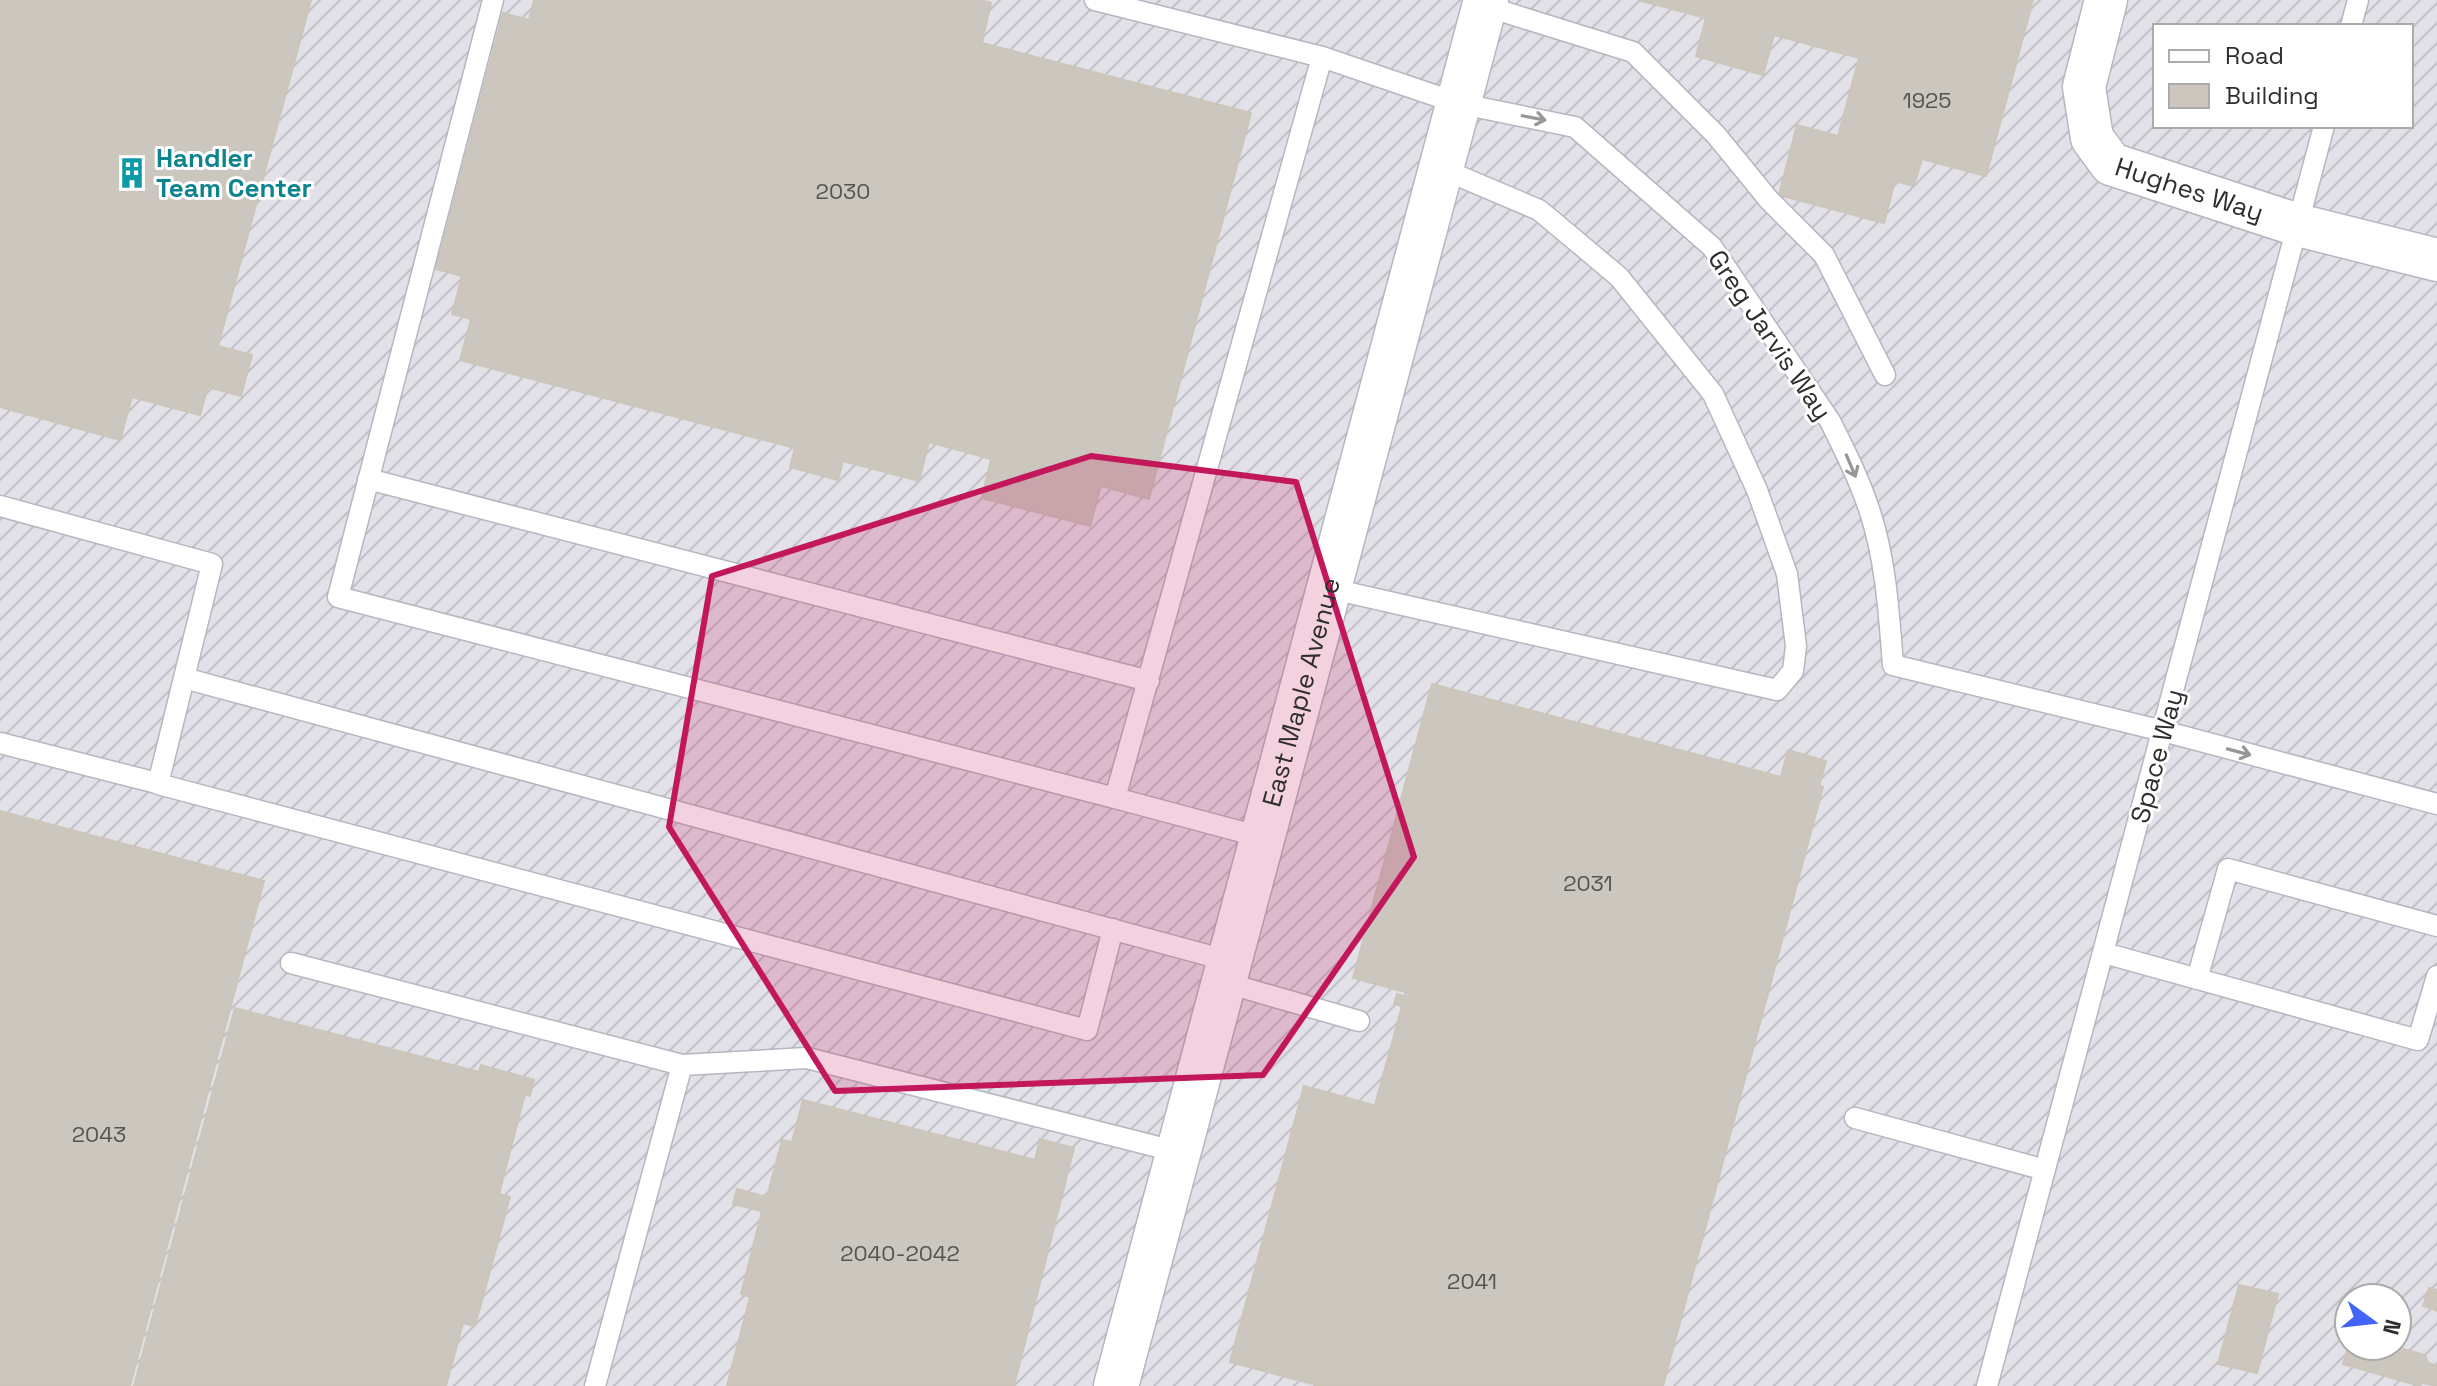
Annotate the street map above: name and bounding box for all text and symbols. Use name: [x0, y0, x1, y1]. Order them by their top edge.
legend: [2153, 24, 2413, 128]
text: Road: [2225, 40, 2284, 71]
text: Building: [2225, 80, 2319, 111]
house number: 1925: [1902, 86, 1952, 114]
one-way arrow: [1520, 112, 1546, 127]
place label: Handler Team Center: [156, 141, 312, 205]
street label: Hughes Way: [2111, 149, 2268, 230]
building icon: Handler Team Center: [115, 156, 149, 190]
house number: 2030: [816, 177, 870, 205]
street label: Greg Jarvis Way: [1700, 243, 1840, 427]
one-way arrow: [1844, 453, 1859, 478]
street label: East Maple Avenue: [1254, 574, 1348, 811]
street label: Space Way: [2123, 685, 2191, 827]
one-way arrow: [2225, 745, 2251, 760]
house number: 2031: [1563, 869, 1613, 897]
house number: 2043: [72, 1120, 126, 1148]
house number: 2040-2042: [840, 1239, 960, 1267]
house number: 2041: [1447, 1267, 1497, 1295]
north arrow: [2333, 1282, 2413, 1362]
text: N: [2377, 1316, 2408, 1338]

